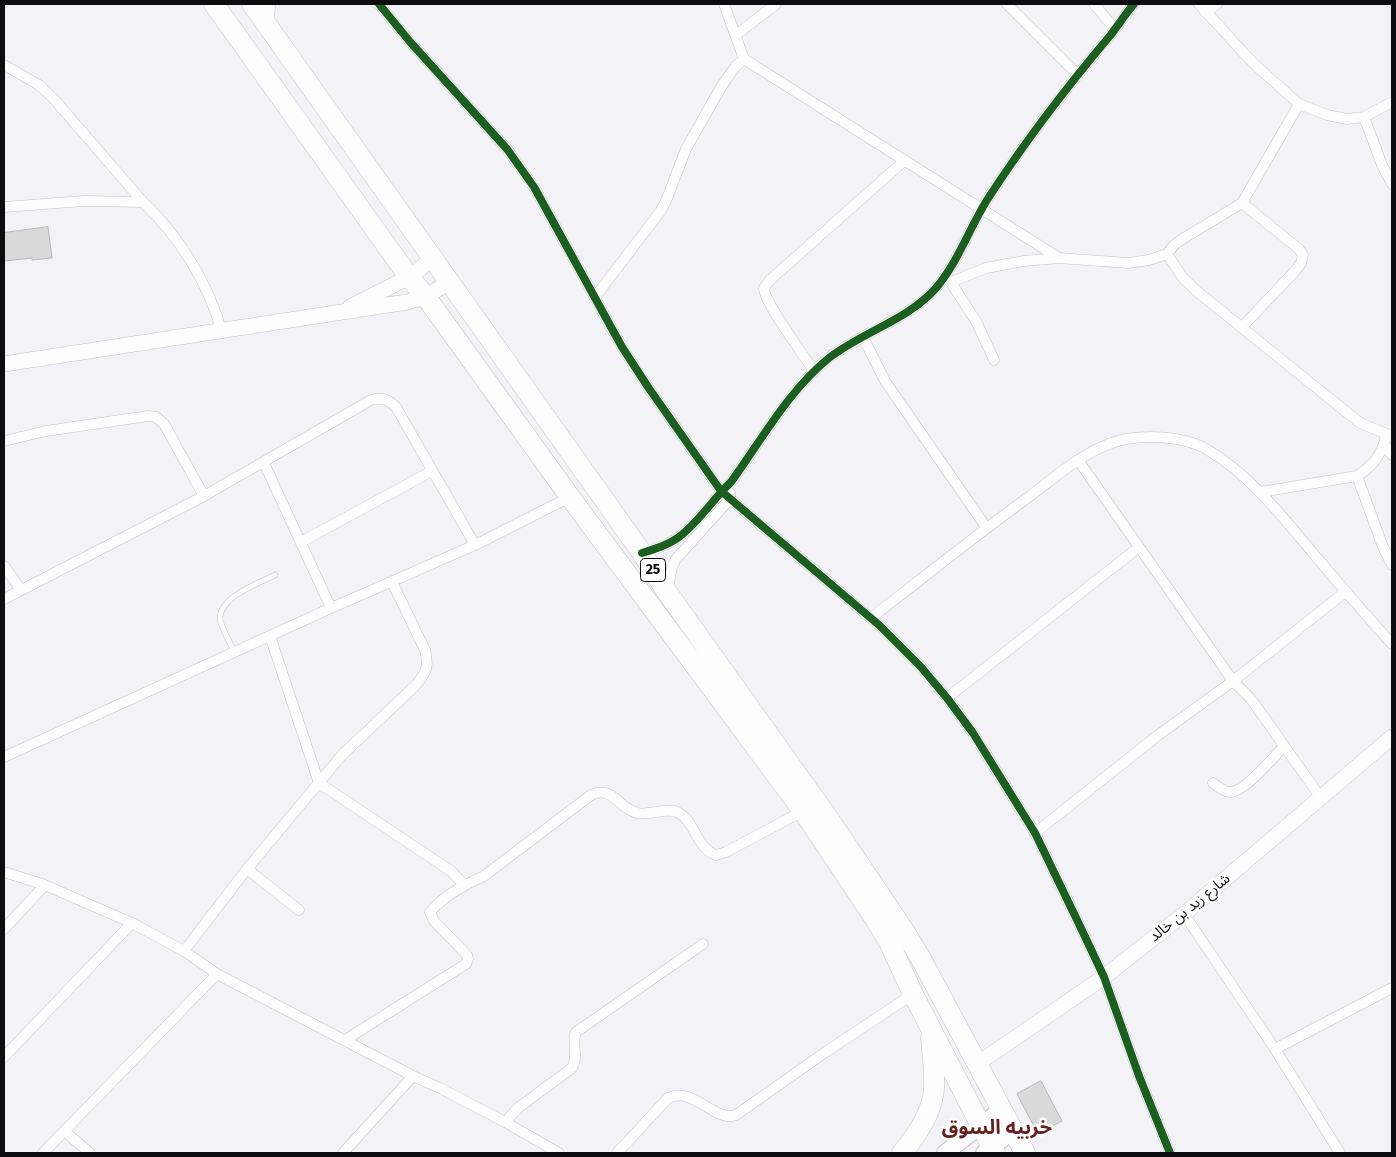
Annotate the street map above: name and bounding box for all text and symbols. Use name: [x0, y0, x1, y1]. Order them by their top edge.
road number: 25: [640, 558, 666, 582]
street label: شارع زيد بن خالد: [1146, 870, 1234, 946]
district label: خربیه السوق: [942, 1116, 1052, 1140]

